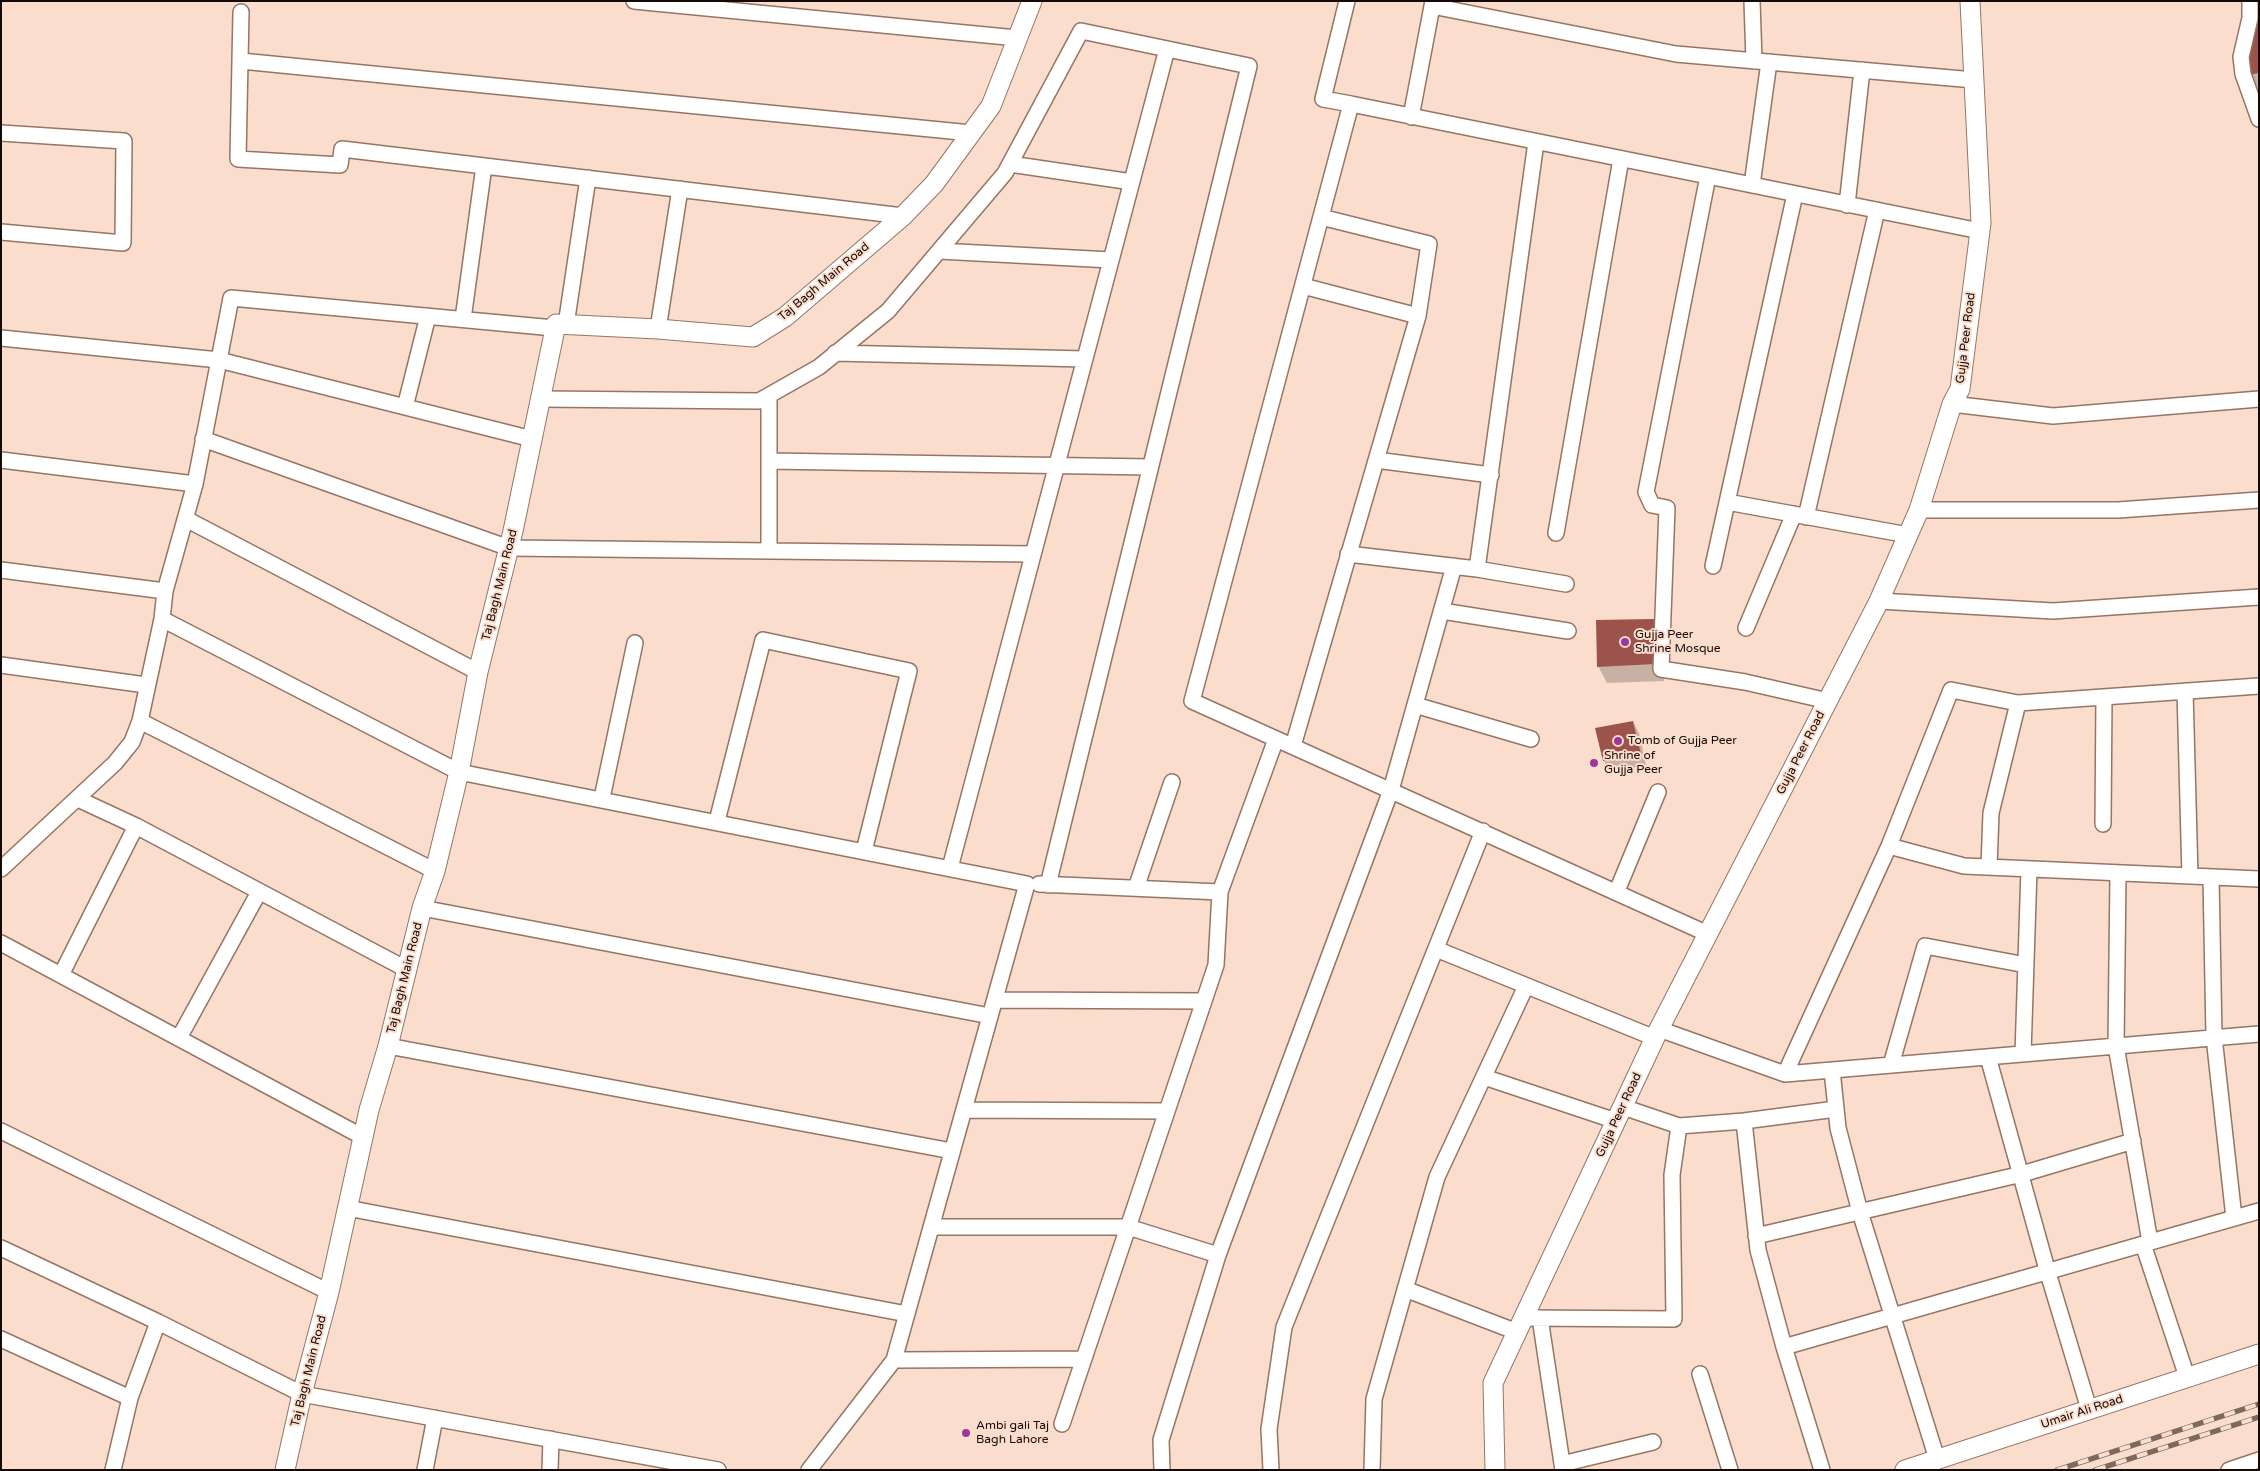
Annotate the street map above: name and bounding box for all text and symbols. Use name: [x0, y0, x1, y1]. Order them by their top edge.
street label: Taj Bagh Main Road: [776, 240, 872, 324]
street label: Gujja Peer Road: [1953, 292, 1979, 384]
street label: Taj Bagh Main Road: [479, 528, 521, 642]
place label: Gujja Peer Shrine Mosque: [1635, 628, 1721, 656]
marker: Gujja Peer Shrine Mosque: [1619, 636, 1631, 648]
street label: Gujja Peer Road: [1774, 709, 1828, 797]
place label: Tomb of Gujja Peer: [1628, 734, 1737, 748]
marker: Tomb of Gujja Peer: [1612, 735, 1624, 747]
place label: Shrine of Gujja Peer: [1604, 749, 1662, 777]
marker: Shrine of Gujja Peer: [1588, 757, 1600, 769]
street label: Taj Bagh Main Road: [384, 921, 426, 1035]
street label: Gujja Peer Road: [1593, 1070, 1645, 1160]
street label: Taj Bagh Main Road: [288, 1314, 330, 1428]
street label: Umair Ali Road: [2039, 1392, 2125, 1432]
place label: Ambi gali Taj Bagh Lahore: [976, 1419, 1049, 1447]
marker: Ambi gali Taj Bagh Lahore: [960, 1427, 972, 1439]

